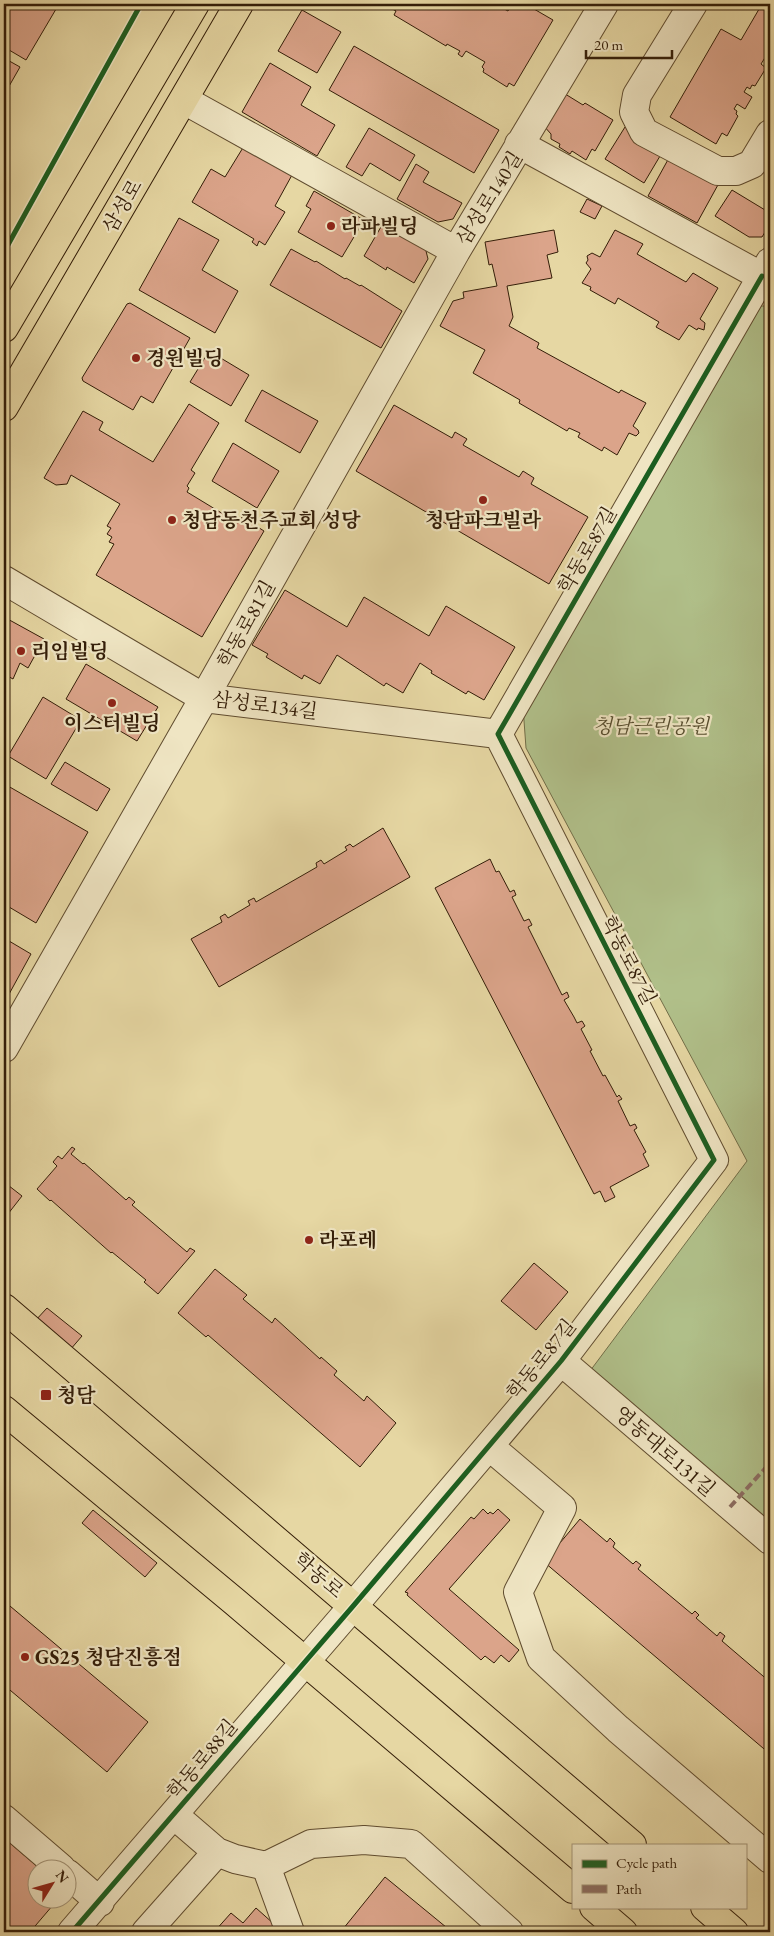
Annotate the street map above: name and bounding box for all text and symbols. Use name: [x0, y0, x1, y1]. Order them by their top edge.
scale bar: [586, 28, 673, 60]
text: 20 m: [594, 35, 623, 54]
street label: 삼성로140길: [450, 146, 528, 250]
street label: 삼성로: [96, 174, 148, 238]
place label: 라파빌딩: [341, 213, 418, 239]
marker: 라파빌딩: [325, 220, 337, 232]
place label: 경원빌딩: [146, 345, 223, 371]
marker: 경원빌딩: [130, 352, 142, 364]
marker: 청담파크빌라: [477, 494, 489, 506]
street label: 학동로87길: [552, 502, 622, 598]
place label: 청담동천주교회 성당: [182, 507, 361, 533]
place label: 청담파크빌라: [425, 507, 542, 533]
marker: 청담동천주교회 성당: [166, 514, 178, 526]
street label: 학동로81길: [211, 576, 281, 672]
place label: 리임빌딩: [31, 638, 108, 664]
marker: 리임빌딩: [15, 645, 27, 657]
street label: 삼성로134길: [211, 686, 319, 724]
marker: 이스터빌딩: [106, 697, 118, 709]
place label: 이스터빌딩: [64, 710, 160, 736]
park label: 청담근린공원: [593, 713, 711, 739]
street label: 학동로87길: [596, 911, 662, 1009]
place label: 라포레: [319, 1227, 377, 1253]
marker: 라포레: [303, 1234, 315, 1246]
street label: 학동로87길: [501, 1313, 581, 1405]
place label: 청담: [57, 1382, 96, 1408]
marker: 청담: [39, 1388, 53, 1402]
street label: 영동대로131길: [609, 1400, 721, 1502]
street label: 학동로: [289, 1546, 349, 1604]
place label: GS25 청담진흥점: [35, 1644, 182, 1670]
marker: GS25 청담진흥점: [19, 1651, 31, 1663]
street label: 학동로88길: [161, 1714, 243, 1804]
legend: [572, 1844, 746, 1908]
text: Cycle path: [616, 1853, 678, 1872]
north arrow: [28, 1858, 78, 1908]
text: N: [52, 1866, 73, 1887]
text: Path: [616, 1879, 642, 1898]

